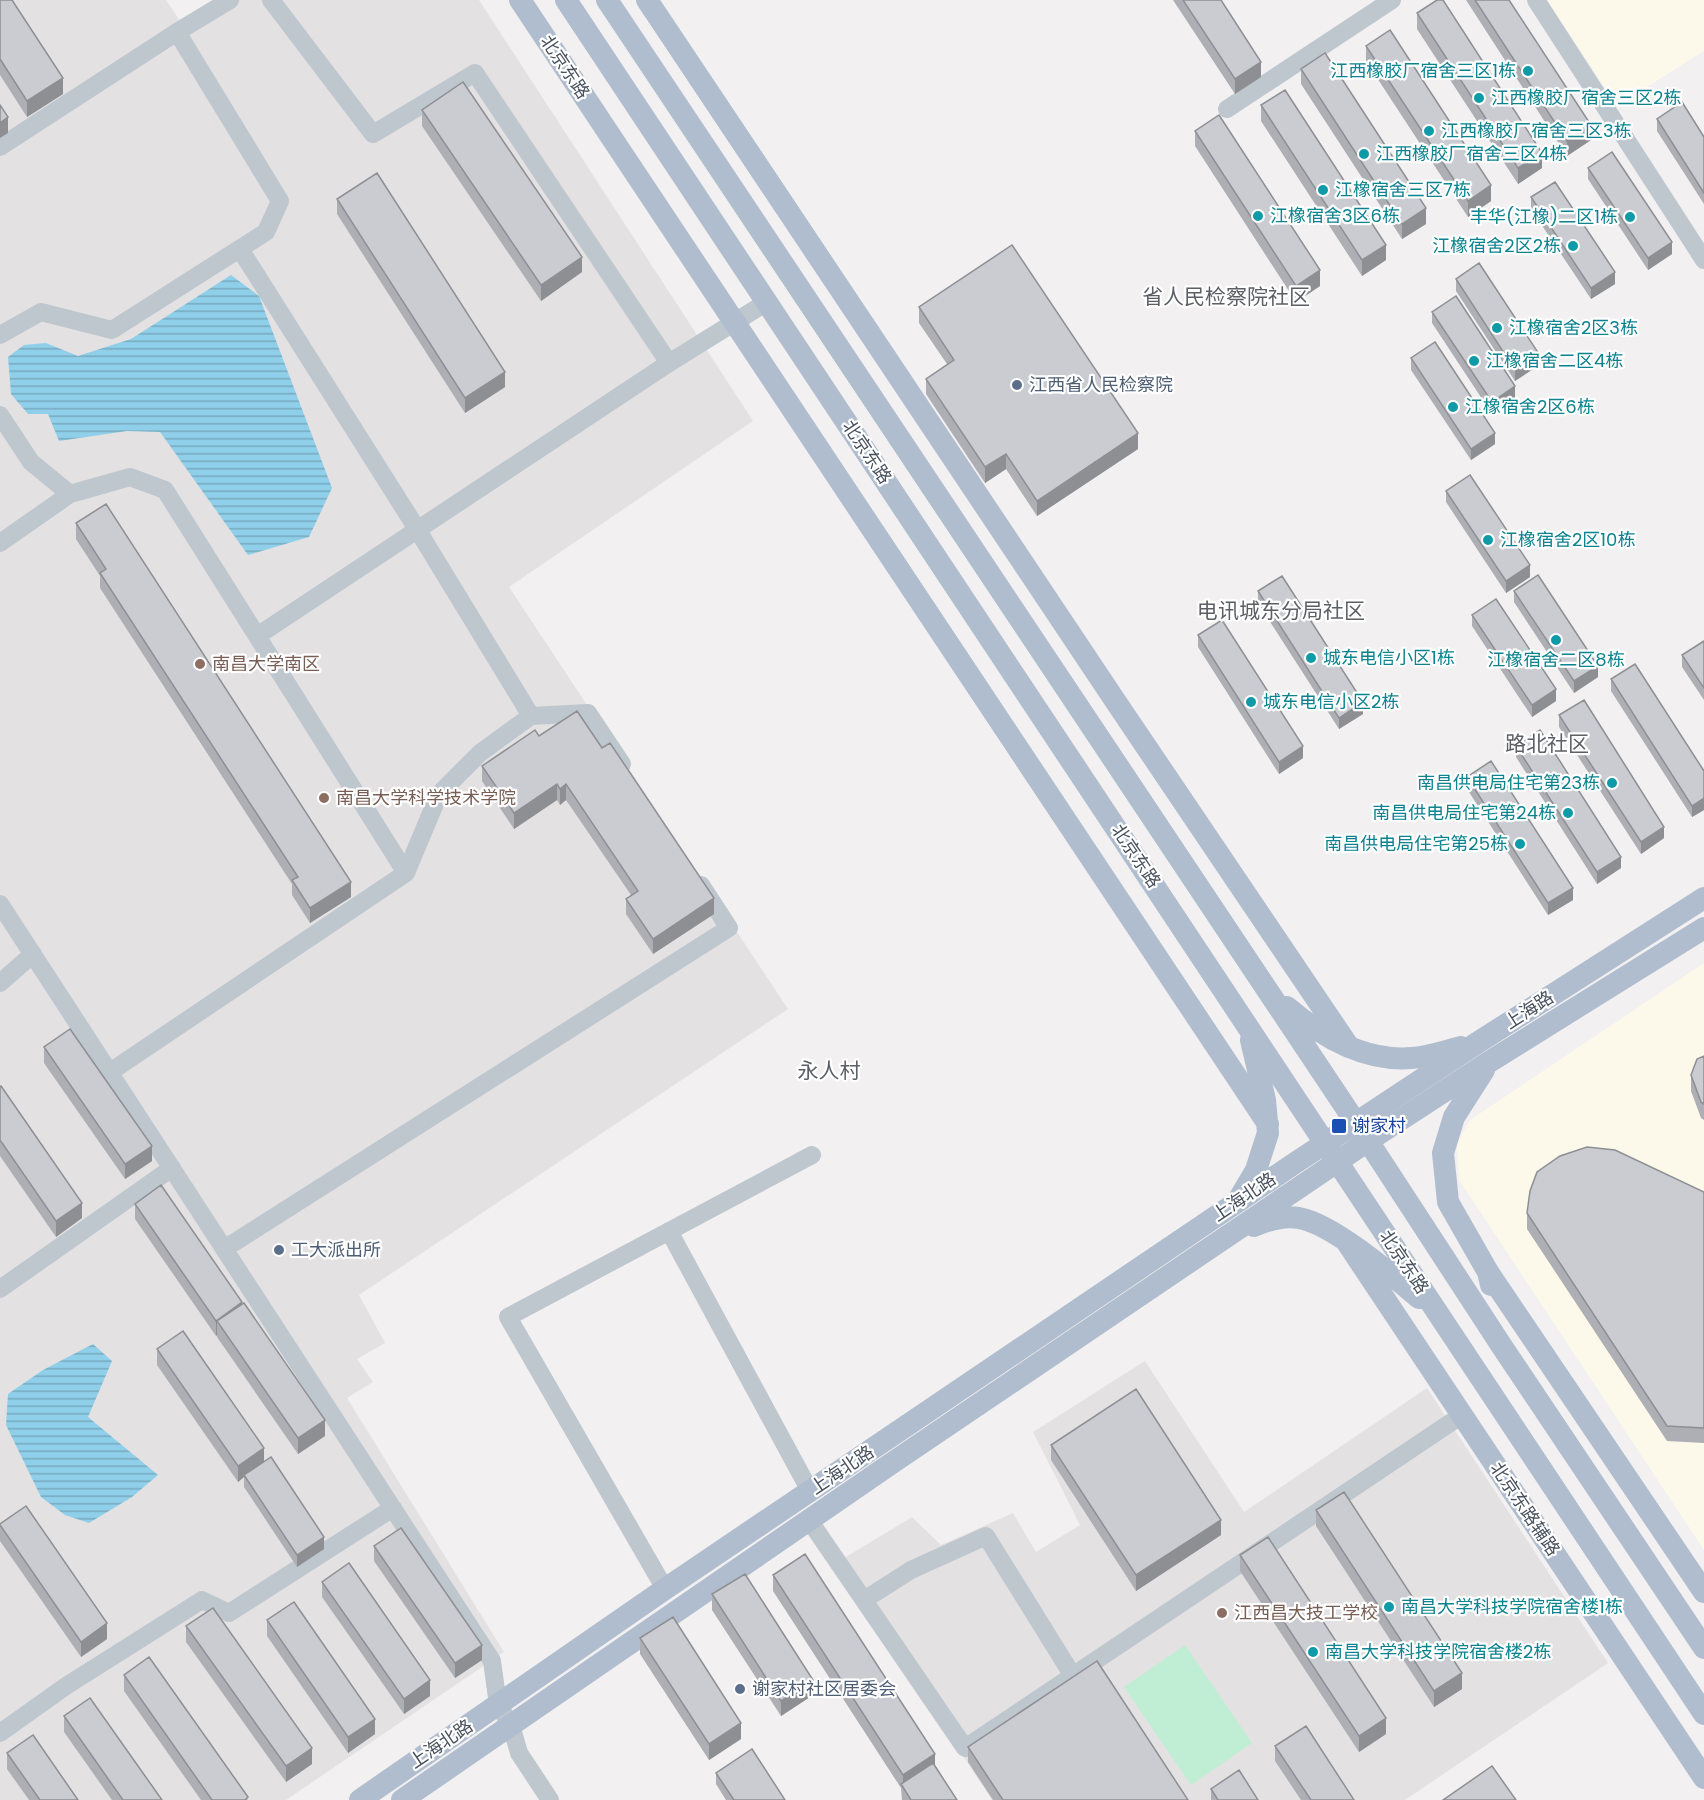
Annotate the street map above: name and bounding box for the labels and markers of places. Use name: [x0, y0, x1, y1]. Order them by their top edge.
place label: 江西橡胶厂宿舍三区1栋: [1330, 58, 1516, 83]
marker: 江西橡胶厂宿舍三区1栋: [1521, 64, 1535, 78]
place label: 江西橡胶厂宿舍三区2栋: [1491, 85, 1681, 110]
marker: 江西橡胶厂宿舍三区2栋: [1472, 91, 1486, 105]
place label: 江西橡胶厂宿舍三区3栋: [1441, 118, 1632, 143]
marker: 江西橡胶厂宿舍三区3栋: [1422, 124, 1436, 138]
place label: 江西橡胶厂宿舍三区4栋: [1376, 141, 1567, 166]
marker: 江西橡胶厂宿舍三区4栋: [1357, 147, 1371, 161]
place label: 江橡宿舍三区7栋: [1335, 177, 1471, 202]
marker: 江橡宿舍三区7栋: [1316, 183, 1330, 197]
place label: 江橡宿舍3区6栋: [1270, 203, 1400, 228]
place label: 丰华(江橡)二区1栋: [1470, 204, 1618, 229]
marker: 江橡宿舍3区6栋: [1251, 209, 1265, 223]
marker: 丰华(江橡)二区1栋: [1623, 210, 1637, 224]
place label: 江橡宿舍2区2栋: [1432, 233, 1561, 258]
marker: 江橡宿舍2区2栋: [1566, 239, 1580, 253]
place label: 江橡宿舍2区3栋: [1509, 315, 1638, 340]
marker: 江橡宿舍2区3栋: [1490, 321, 1504, 335]
place label: 江橡宿舍二区4栋: [1486, 348, 1623, 373]
marker: 江橡宿舍二区4栋: [1467, 354, 1481, 368]
place label: 江西省人民检察院: [1029, 372, 1173, 397]
marker: 江西省人民检察院: [1010, 378, 1024, 392]
place label: 江橡宿舍2区6栋: [1465, 394, 1595, 419]
marker: 江橡宿舍2区6栋: [1446, 400, 1460, 414]
place label: 江橡宿舍2区10栋: [1500, 527, 1635, 552]
marker: 江橡宿舍2区10栋: [1481, 533, 1495, 547]
marker: 江橡宿舍二区8栋: [1549, 633, 1563, 647]
place label: 城东电信小区1栋: [1323, 645, 1455, 670]
place label: 江橡宿舍二区8栋: [1487, 647, 1625, 672]
place label: 南昌大学南区: [212, 651, 320, 676]
marker: 城东电信小区1栋: [1304, 651, 1318, 665]
marker: 南昌大学南区: [193, 657, 207, 671]
place label: 城东电信小区2栋: [1263, 689, 1399, 714]
marker: 城东电信小区2栋: [1244, 695, 1258, 709]
place label: 南昌供电局住宅第23栋: [1417, 770, 1600, 795]
marker: 南昌供电局住宅第23栋: [1605, 776, 1619, 790]
place label: 南昌大学科学技术学院: [336, 785, 516, 810]
marker: 南昌大学科学技术学院: [317, 791, 331, 805]
place label: 南昌供电局住宅第24栋: [1372, 800, 1556, 825]
marker: 南昌供电局住宅第24栋: [1561, 806, 1575, 820]
place label: 南昌供电局住宅第25栋: [1324, 831, 1508, 856]
marker: 南昌供电局住宅第25栋: [1513, 837, 1527, 851]
place label: 谢家村: [1352, 1113, 1406, 1138]
marker: 谢家村: [1330, 1117, 1348, 1135]
place label: 工大派出所: [291, 1237, 381, 1262]
marker: 工大派出所: [272, 1243, 286, 1257]
place label: 南昌大学科技学院宿舍楼1栋: [1401, 1594, 1623, 1619]
place label: 江西昌大技工学校: [1234, 1600, 1378, 1625]
marker: 南昌大学科技学院宿舍楼1栋: [1382, 1600, 1396, 1614]
marker: 江西昌大技工学校: [1215, 1606, 1229, 1620]
place label: 南昌大学科技学院宿舍楼2栋: [1325, 1639, 1551, 1664]
marker: 南昌大学科技学院宿舍楼2栋: [1306, 1645, 1320, 1659]
place label: 谢家村社区居委会: [752, 1676, 896, 1701]
marker: 谢家村社区居委会: [733, 1682, 747, 1696]

